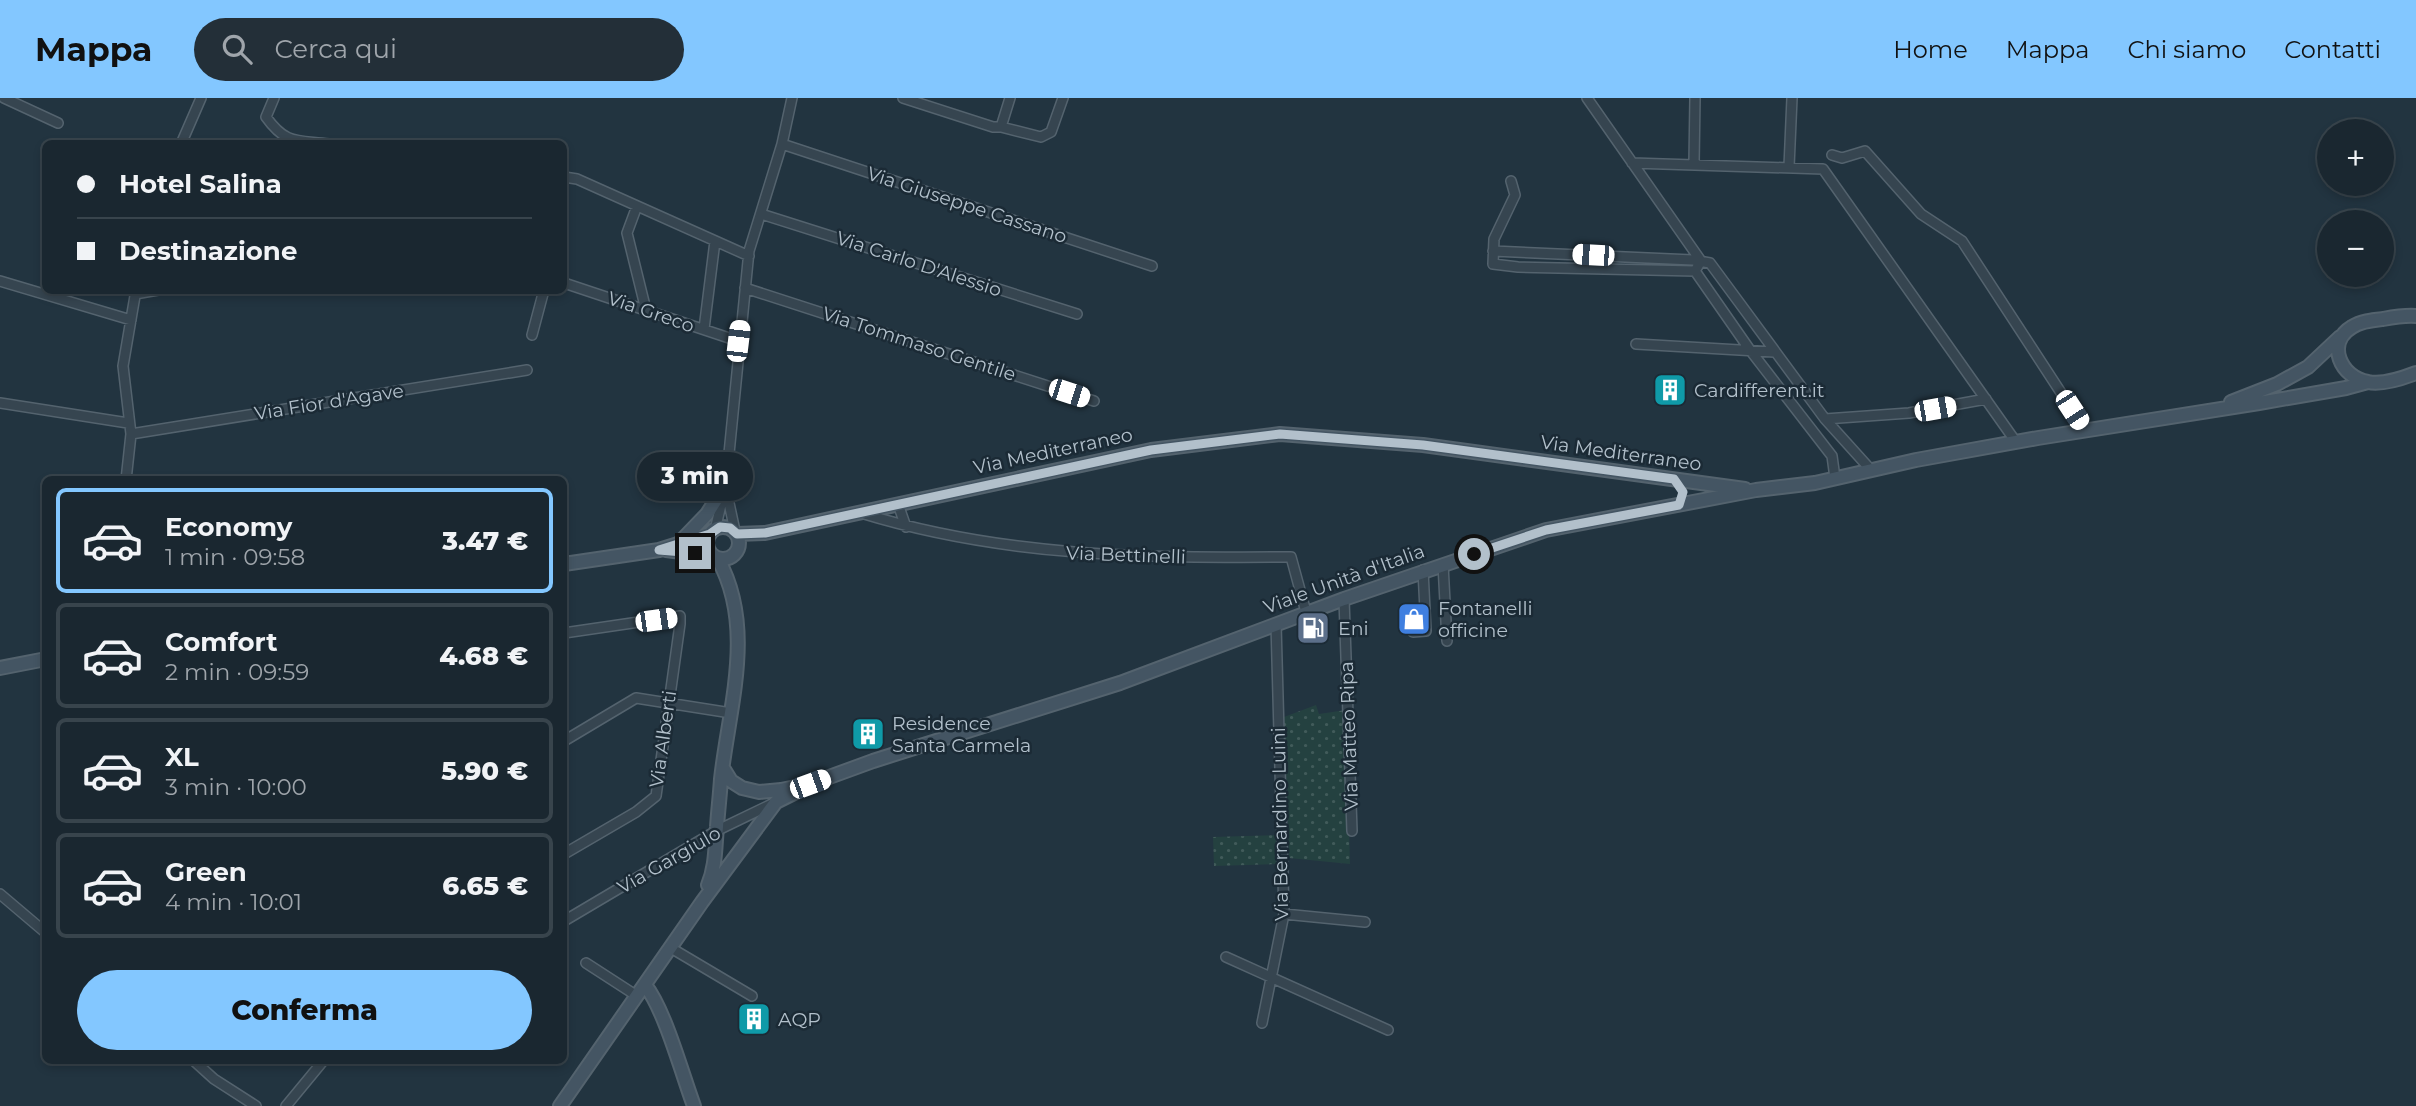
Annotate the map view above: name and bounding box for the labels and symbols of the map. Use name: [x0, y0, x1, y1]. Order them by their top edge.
street label: Via Giuseppe Cassano: [864, 162, 1070, 248]
street label: Via Carlo D'Alessio: [833, 226, 1005, 302]
car: [1572, 243, 1615, 267]
street label: Via Greco: [605, 286, 697, 338]
street label: Via Tommaso Gentile: [819, 302, 1019, 386]
car: [726, 319, 751, 363]
building icon: Cardifferent.it: [1651, 371, 1689, 409]
car: [1046, 377, 1093, 409]
street label: Via Fior d'Agave: [253, 379, 405, 425]
place label: Cardifferent.it: [1694, 379, 1825, 402]
car: [2052, 387, 2093, 433]
car: [1913, 395, 1958, 423]
street label: Via Mediterraneo: [971, 423, 1135, 479]
street label: Via Mediterraneo: [1539, 430, 1703, 476]
callout: 3 min: [637, 452, 753, 500]
route end: [679, 537, 711, 569]
route start: [1458, 538, 1490, 570]
street label: Viale Unità d'Italia: [1260, 539, 1428, 619]
street label: Via Bettinelli: [1066, 541, 1186, 569]
place label: Fontanelli officine: [1438, 597, 1533, 642]
shop icon: Fontanelli officine: [1395, 600, 1433, 638]
car: [634, 607, 679, 633]
fuel station icon: Eni: [1294, 609, 1332, 647]
place label: Eni: [1338, 617, 1369, 640]
street label: Via Matteo Ripa: [1335, 661, 1363, 811]
street label: Via Alberti: [645, 689, 681, 789]
place label: Residence Santa Carmela: [892, 712, 1031, 757]
building icon: Residence Santa Carmela: [849, 715, 887, 753]
street label: Via Bernardino Luini: [1267, 727, 1293, 921]
car: [787, 767, 834, 801]
street label: Via Gargiulo: [613, 821, 725, 899]
building icon: AQP: [735, 1000, 773, 1038]
place label: AQP: [778, 1008, 821, 1031]

